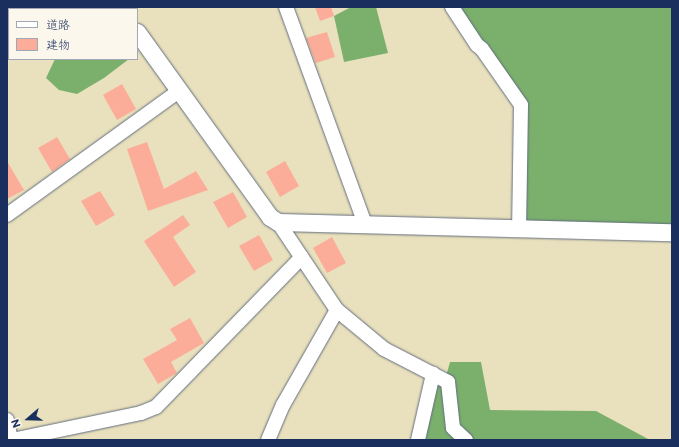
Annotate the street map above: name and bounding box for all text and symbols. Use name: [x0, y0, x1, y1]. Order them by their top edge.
legend: [8, 8, 138, 60]
text: 道路: [46, 18, 70, 33]
text: 建物: [46, 38, 70, 53]
north arrow: [8, 399, 48, 439]
text: N: [9, 417, 24, 429]

